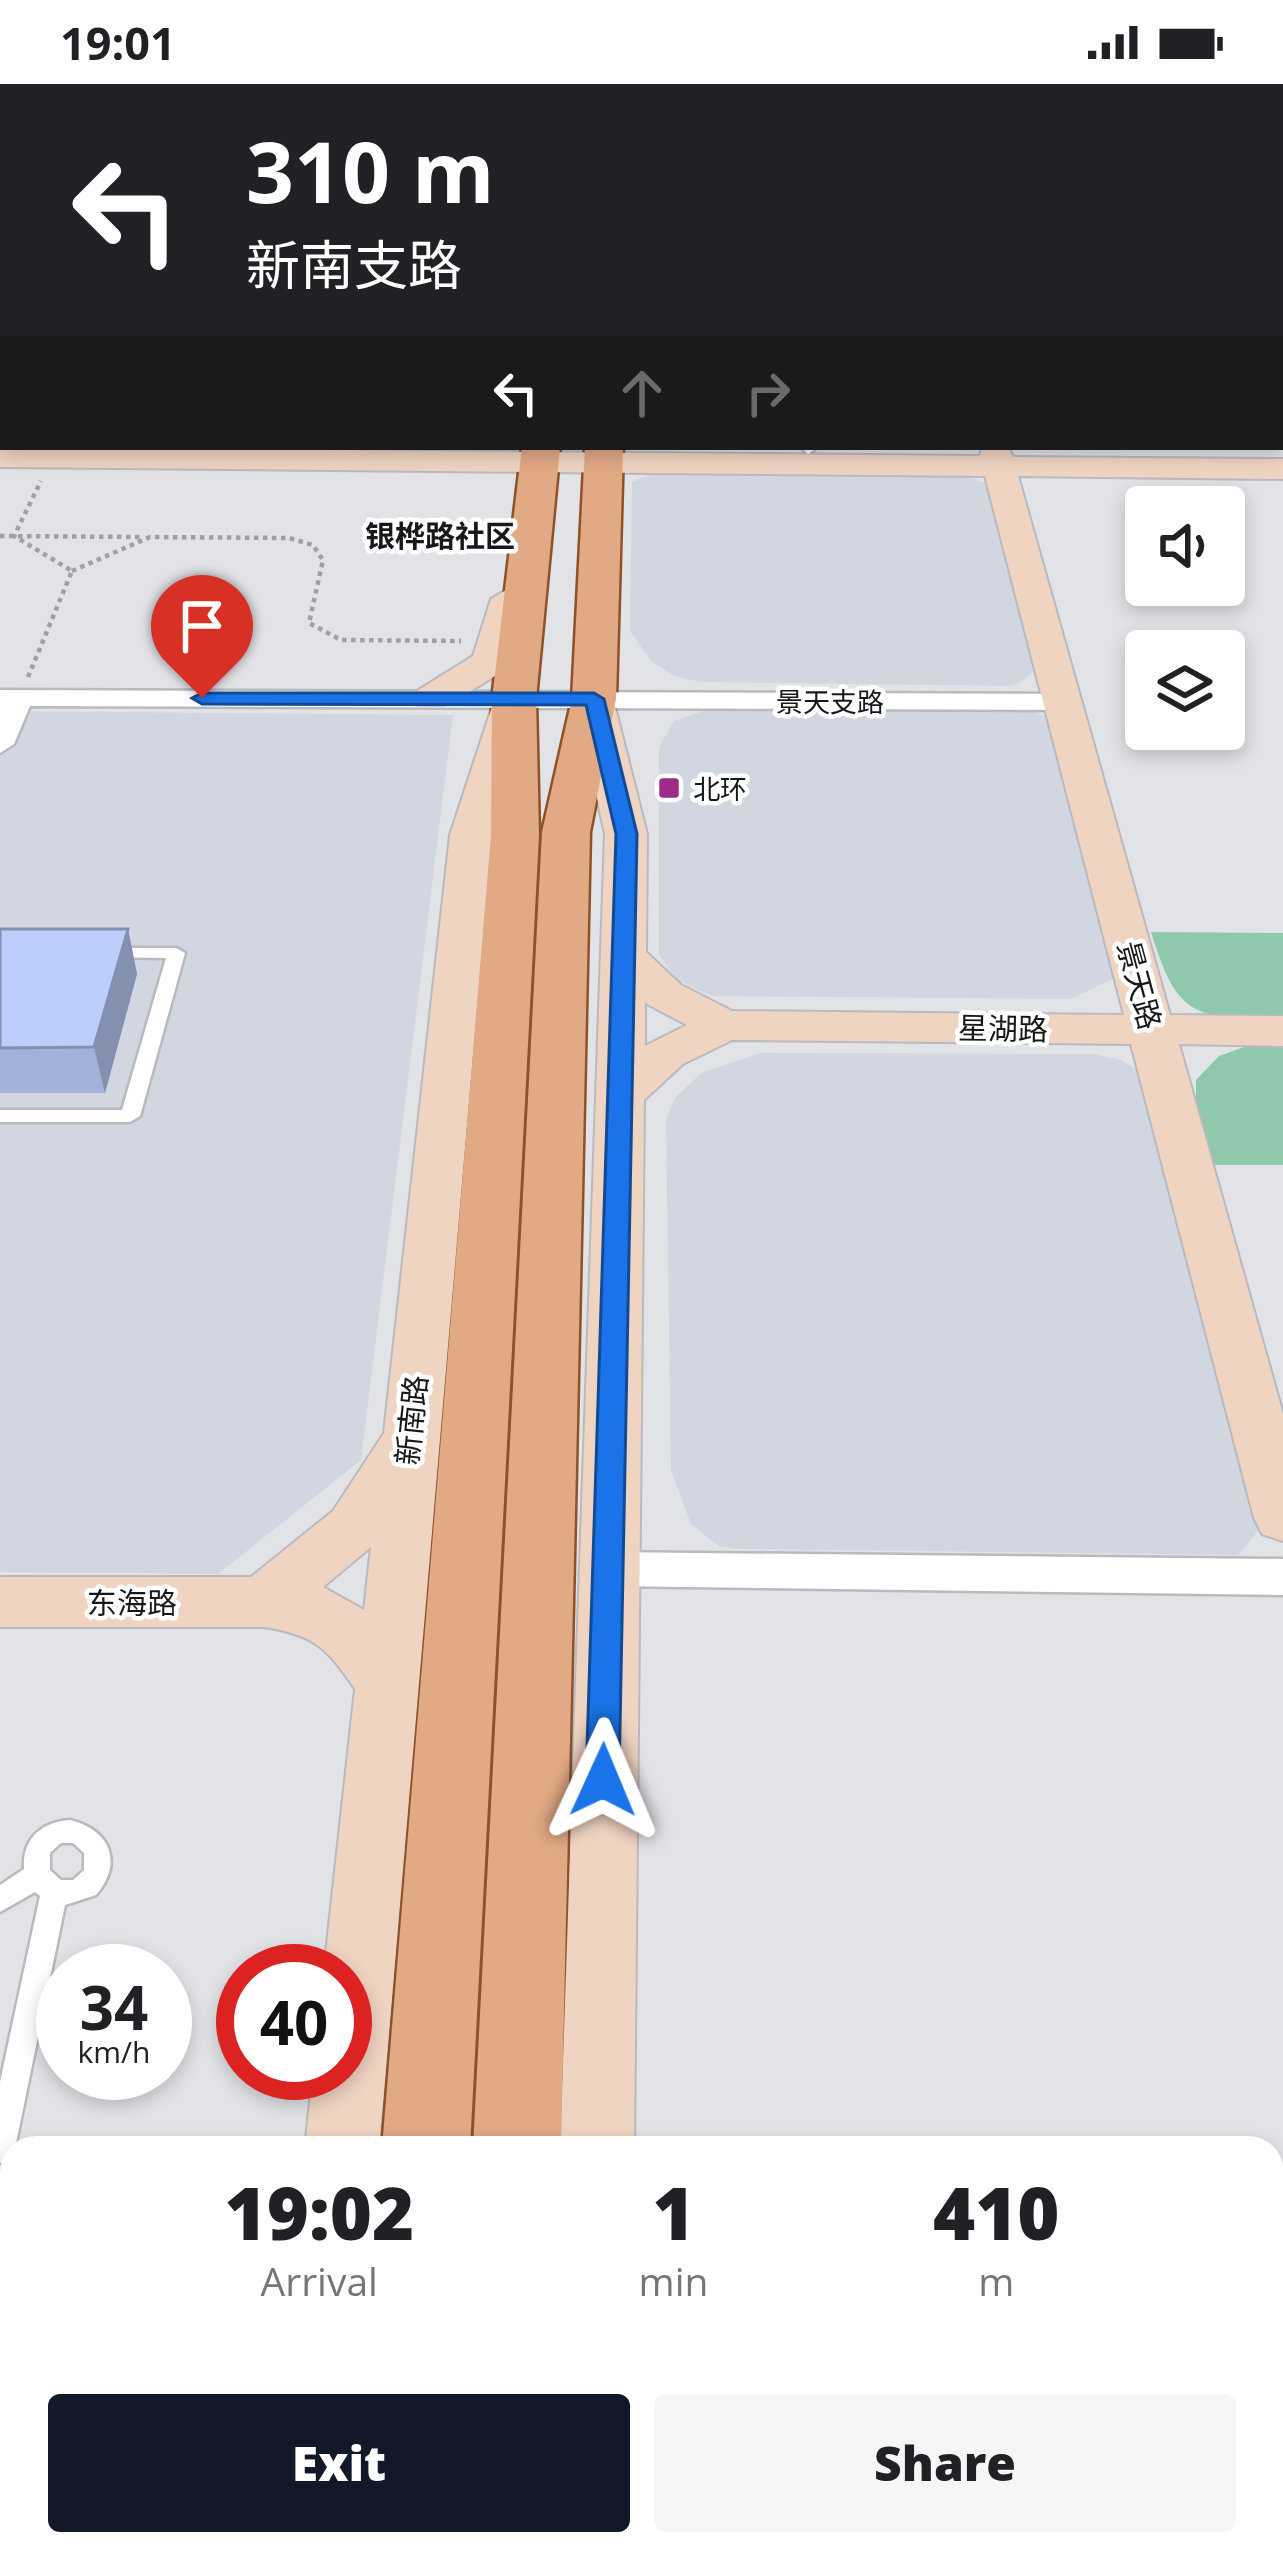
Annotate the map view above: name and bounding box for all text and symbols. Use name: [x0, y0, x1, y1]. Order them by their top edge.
text: 19:01: [60, 12, 176, 73]
text: 310 m: [246, 113, 494, 228]
icon: left: [48, 132, 204, 288]
text: 新南支路: [246, 227, 462, 301]
icon: left: [483, 360, 549, 426]
icon: ahead: [609, 360, 675, 426]
icon: right: [735, 360, 801, 426]
map controls: [1125, 486, 1245, 750]
button: sound: [1125, 486, 1245, 606]
district label: 银桦路社区: [365, 515, 515, 556]
pin: [151, 575, 253, 698]
icon: arrive: [169, 593, 235, 659]
button: layers: [1125, 630, 1245, 750]
street label: 景天支路: [776, 683, 884, 720]
place label: 北环: [693, 770, 747, 807]
marker: 北环: [656, 775, 682, 801]
street label: 景天路: [1109, 936, 1171, 1034]
street label: 星湖路: [958, 1007, 1048, 1049]
street label: 新南路: [386, 1373, 436, 1467]
street label: 东海路: [87, 1582, 177, 1623]
position arrow: [540, 1717, 666, 1843]
speed limit sign: 40: [216, 1944, 372, 2100]
text: 34: [80, 1966, 148, 2048]
text: km/h: [78, 2031, 150, 2072]
text: 19:02: [225, 2163, 414, 2261]
text: 1: [652, 2163, 695, 2261]
text: 410: [933, 2163, 1060, 2261]
text: Arrival: [261, 2254, 378, 2307]
text: min: [639, 2254, 708, 2307]
text: m: [978, 2254, 1014, 2307]
button: Exit: [48, 2394, 630, 2532]
button: Share: [654, 2394, 1236, 2532]

